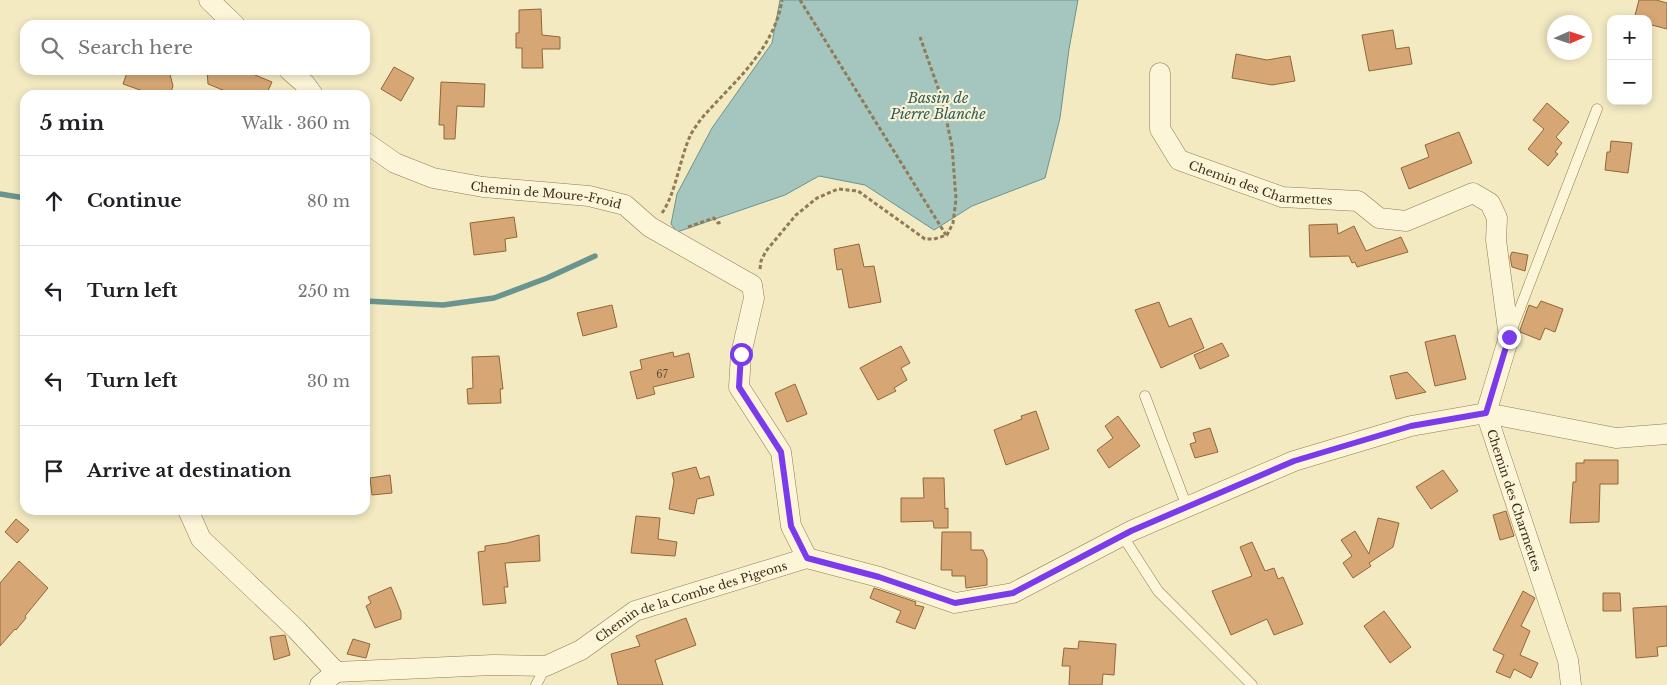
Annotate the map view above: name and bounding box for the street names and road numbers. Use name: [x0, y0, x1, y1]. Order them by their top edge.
street label: Chemin des Charmettes: [1187, 157, 1333, 207]
street label: Chemin de Moure-Froid: [470, 177, 623, 211]
street label: Chemin des Charmettes: [1484, 427, 1545, 573]
street label: Chemin de la Combe des Pigeons: [592, 557, 789, 645]

